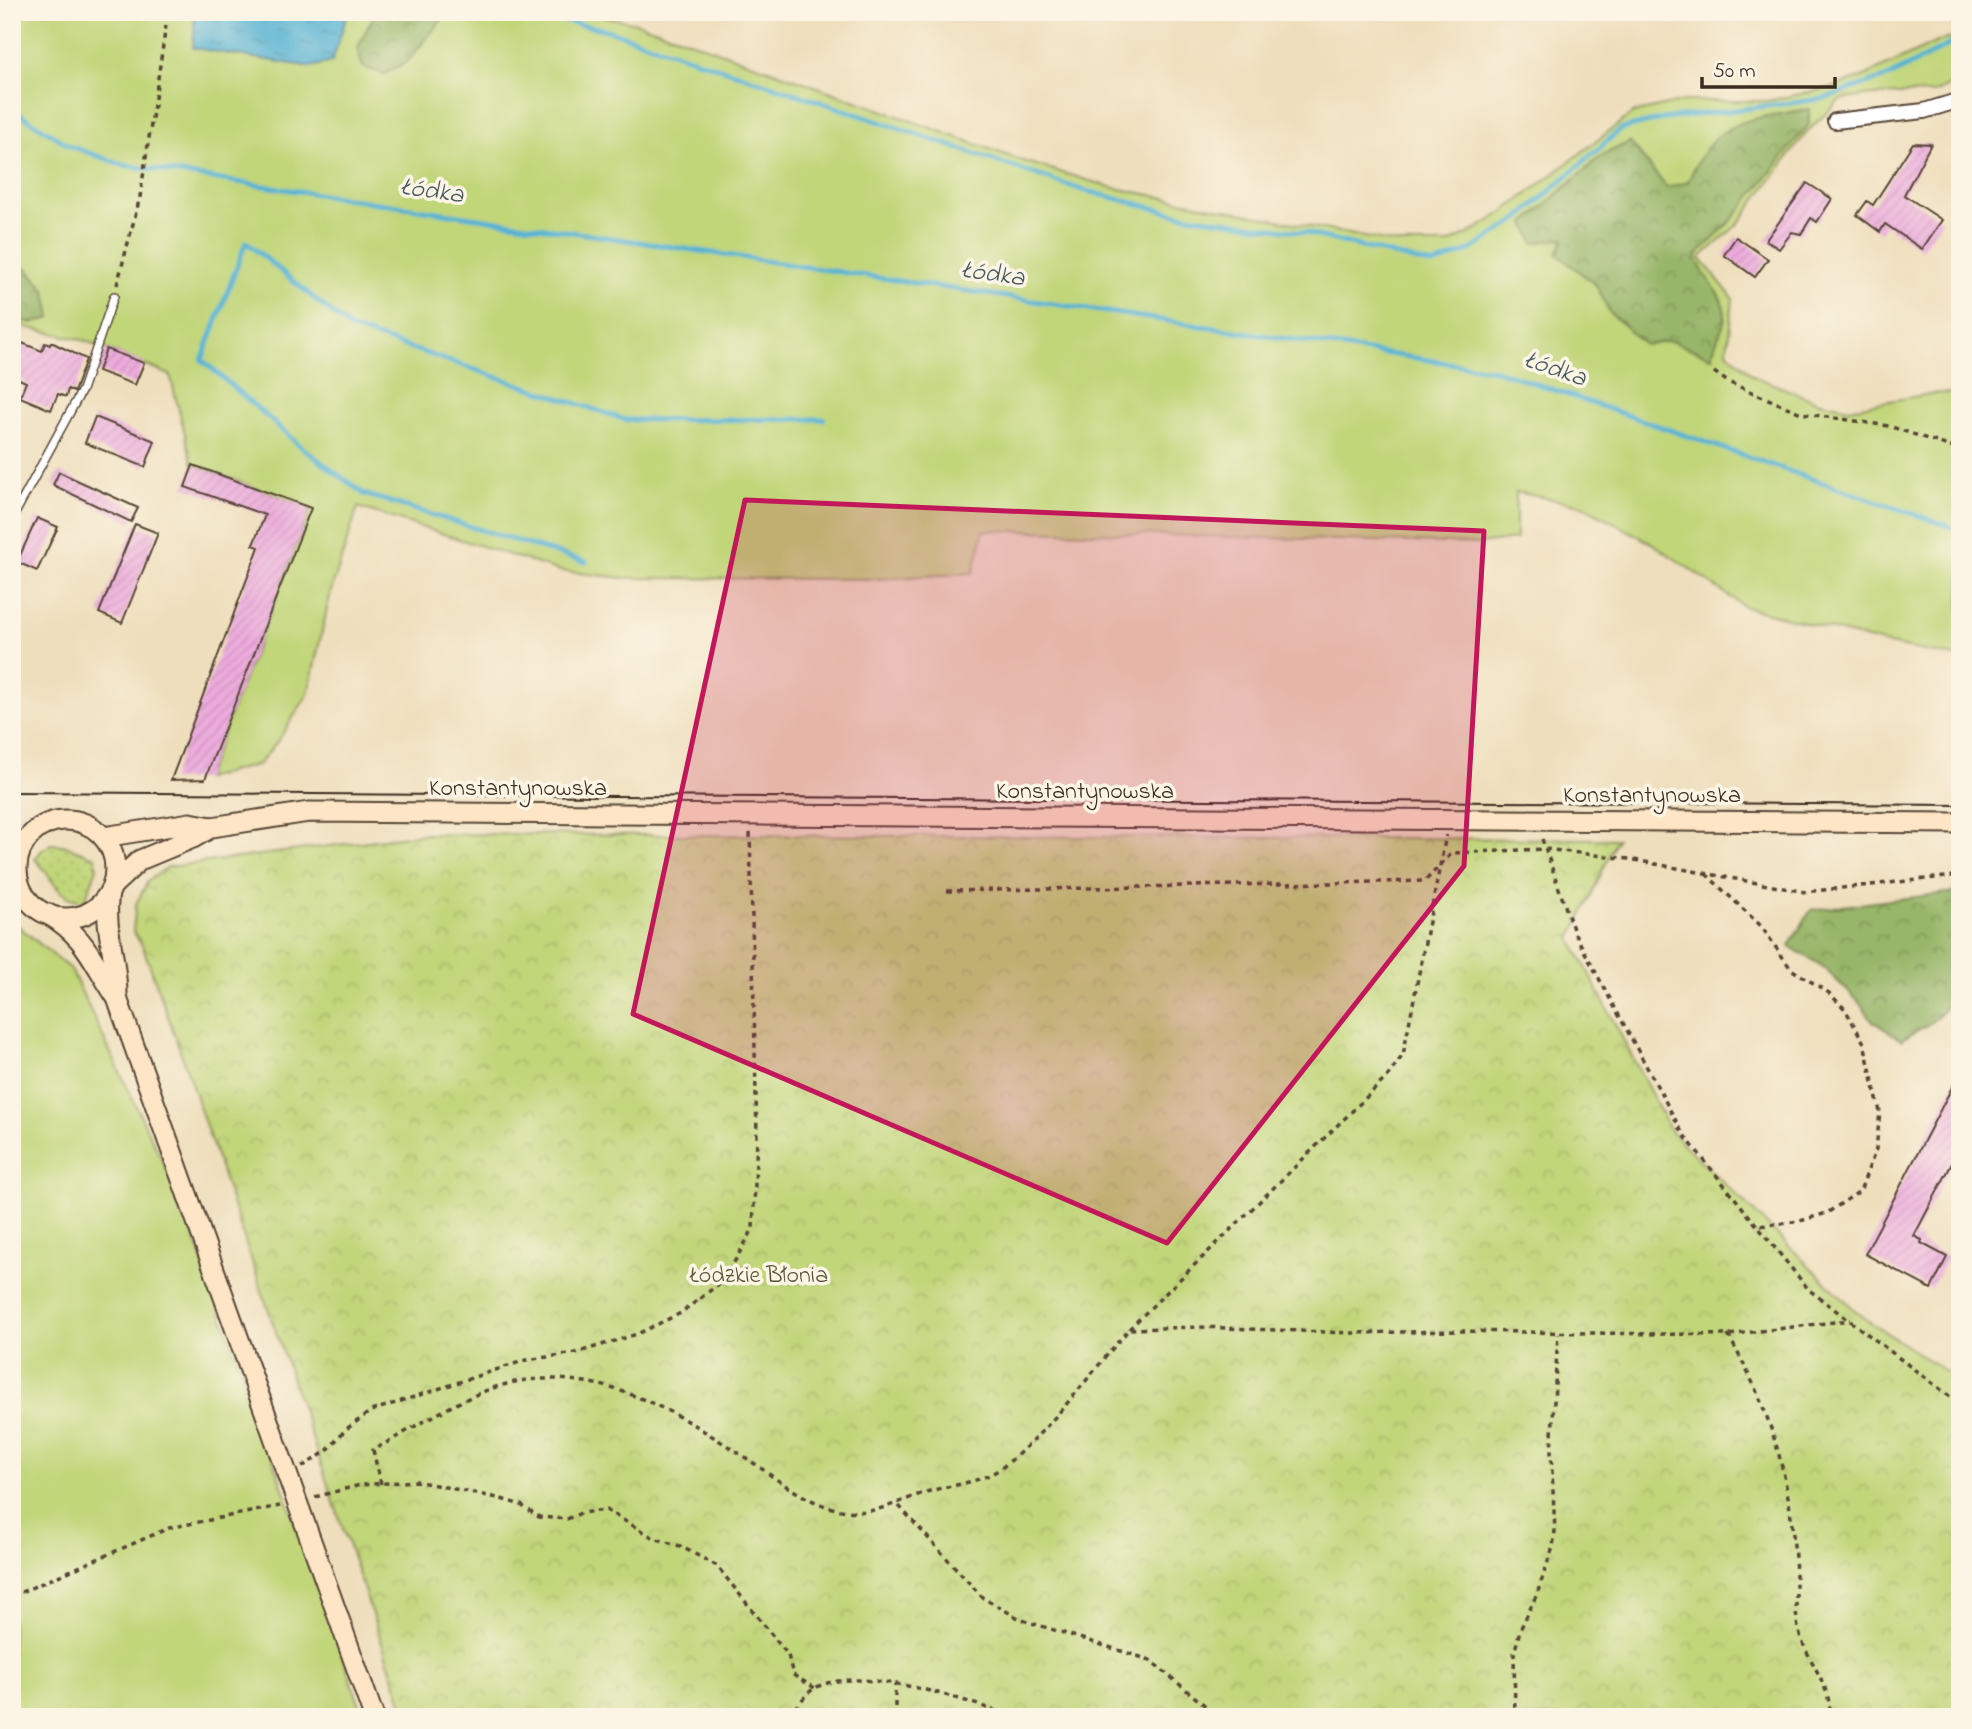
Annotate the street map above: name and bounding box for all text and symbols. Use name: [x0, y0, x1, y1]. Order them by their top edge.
scale bar: [1702, 46, 1836, 90]
text: 50 m: [1713, 57, 1756, 87]
water label: Łódka: [398, 169, 467, 215]
water label: Łódka: [959, 252, 1028, 298]
water label: Łódka: [1519, 342, 1592, 399]
street label: Konstantynowska: [429, 772, 607, 808]
street label: Konstantynowska: [996, 775, 1174, 811]
street label: Konstantynowska: [1563, 779, 1741, 815]
park label: Łódzkie Błonia: [689, 1259, 828, 1294]

